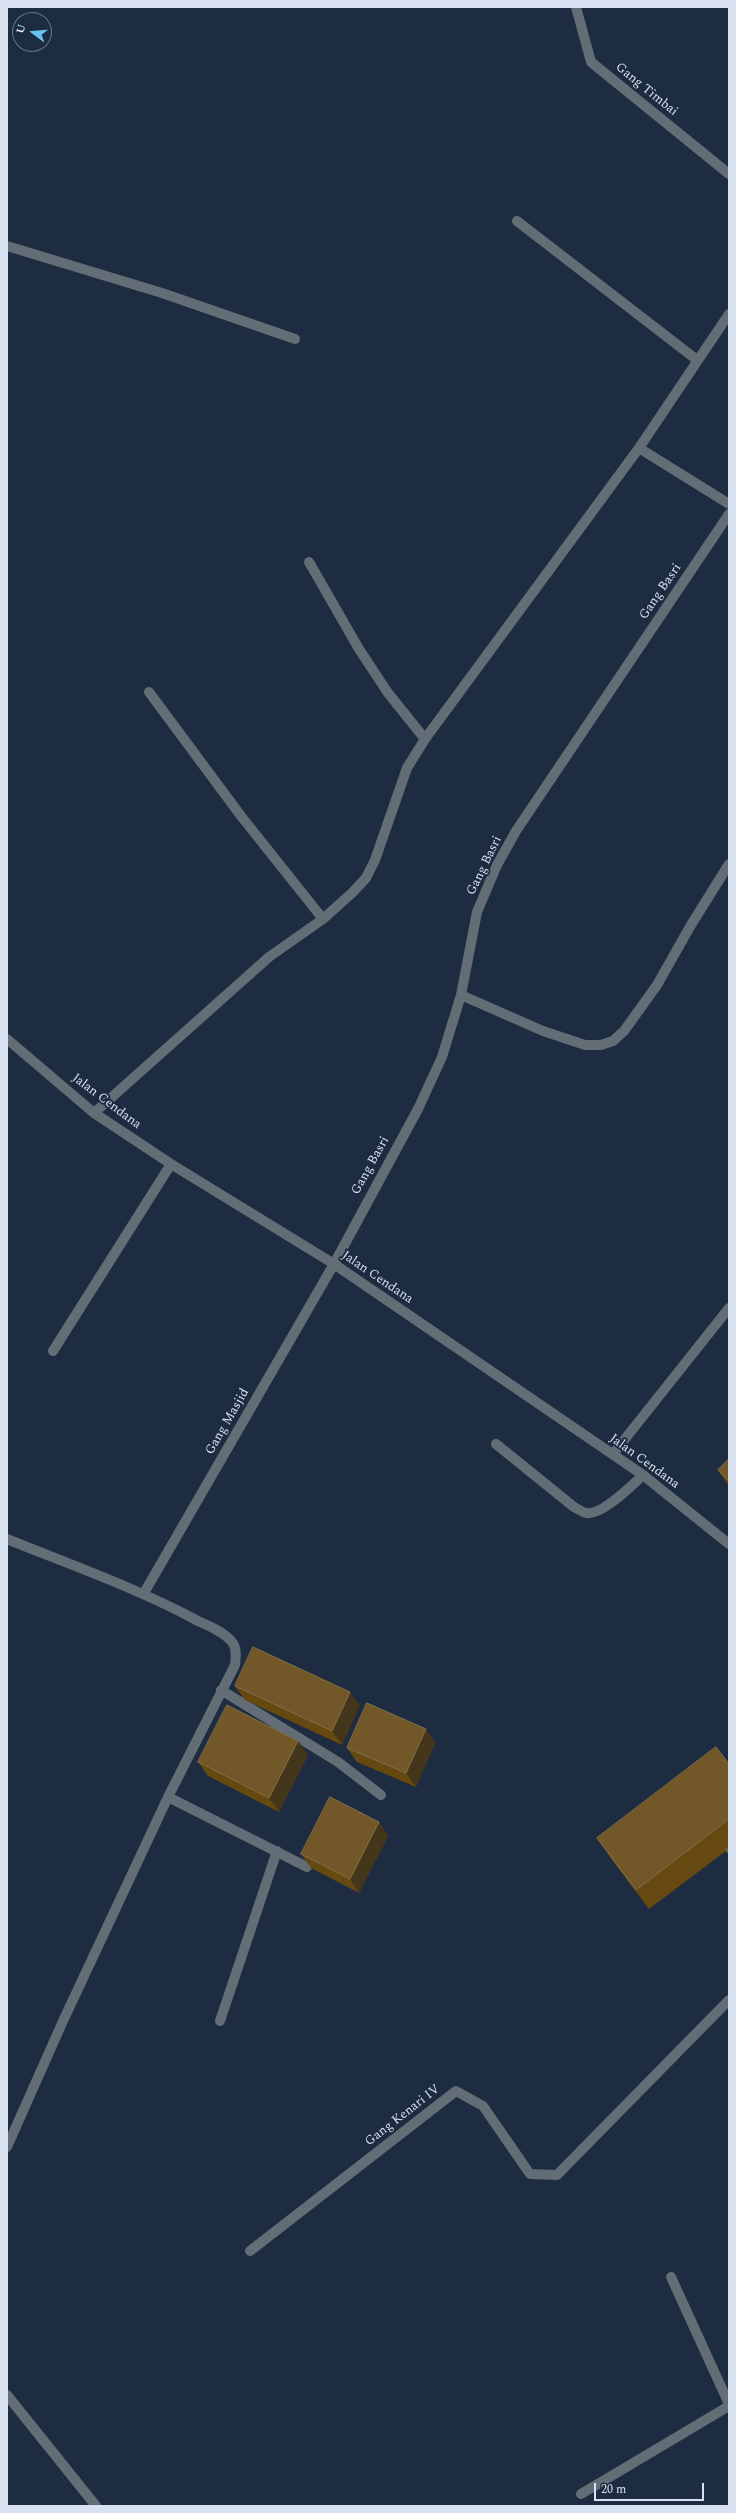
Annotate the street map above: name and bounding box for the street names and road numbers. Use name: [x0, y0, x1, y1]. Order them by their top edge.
street label: Gang Timbai: [612, 60, 680, 120]
street label: Gang Basri: [637, 561, 685, 623]
street label: Gang Basri: [464, 834, 506, 898]
street label: Jalan Cendana: [68, 1071, 144, 1133]
street label: Gang Basri: [349, 1134, 393, 1198]
street label: Jalan Cendana: [338, 1248, 416, 1308]
street label: Gang Masjid: [203, 1386, 253, 1458]
street label: Jalan Cendana: [606, 1431, 682, 1493]
street label: Gang Kenari IV: [363, 2082, 443, 2150]

